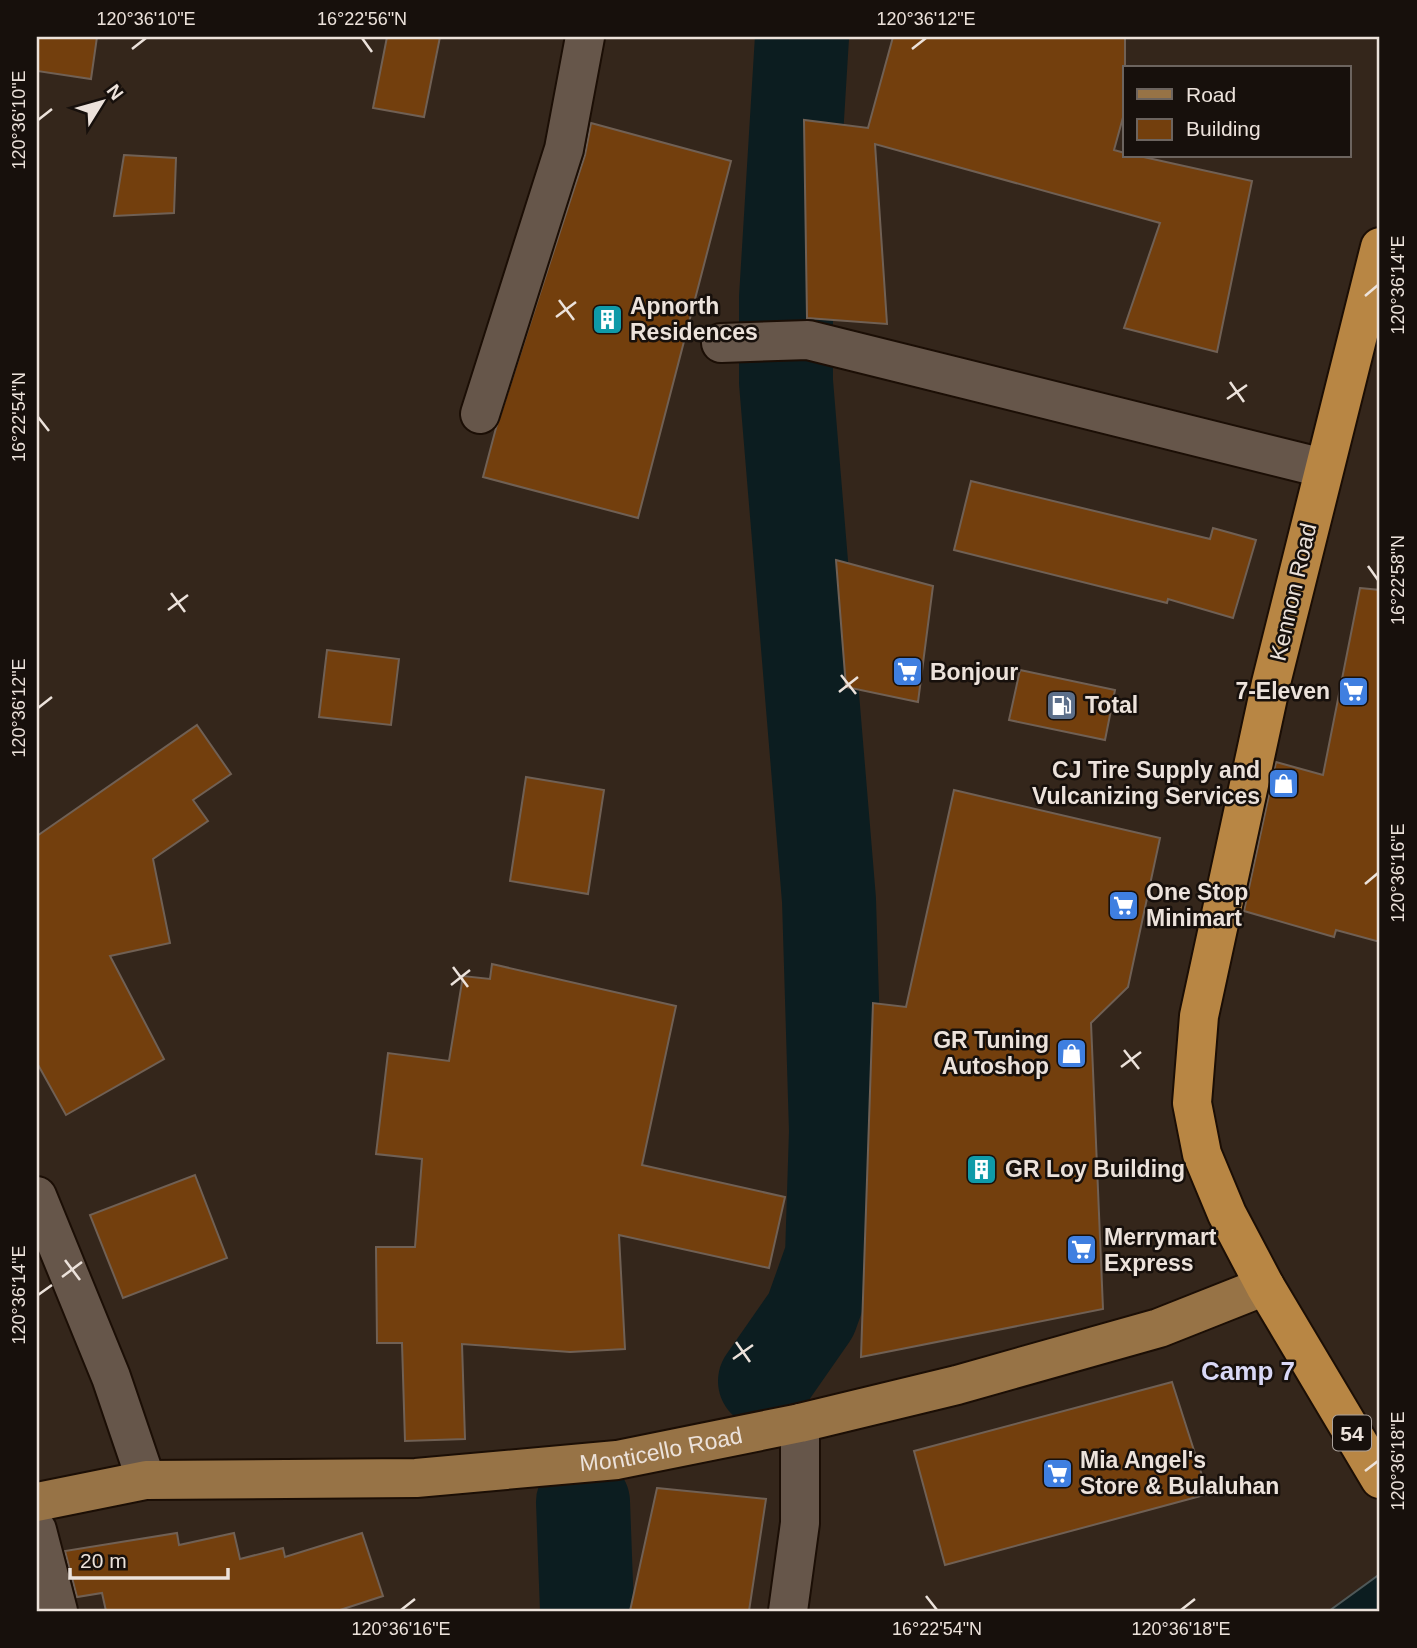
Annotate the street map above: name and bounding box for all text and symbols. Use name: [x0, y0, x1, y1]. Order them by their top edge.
text: 120°36'10"E: [96, 9, 196, 29]
text: 16°22'56"N: [317, 9, 407, 29]
text: 120°36'12"E: [876, 9, 976, 29]
north arrow: [66, 66, 136, 136]
legend: [1123, 66, 1350, 158]
text: 120°36'10"E: [9, 70, 29, 170]
text: N: [103, 80, 128, 104]
text: Road: [1186, 83, 1236, 106]
text: Building: [1186, 117, 1261, 140]
text: 120°36'14"E: [1388, 235, 1408, 335]
place label: Apnorth Residences: [630, 293, 758, 345]
building icon: Apnorth Residences: [590, 302, 624, 336]
text: 16°22'54"N: [9, 372, 29, 462]
street label: Kennon Road: [1265, 521, 1321, 663]
text: 16°22'58"N: [1388, 535, 1408, 625]
supermarket icon: Bonjour: [890, 655, 924, 689]
text: 120°36'12"E: [9, 658, 29, 758]
place label: Bonjour: [930, 659, 1018, 685]
supermarket icon: 7-Eleven: [1336, 674, 1370, 708]
place label: 7-Eleven: [1235, 678, 1330, 704]
fuel station icon: Total: [1045, 688, 1079, 722]
place label: Total: [1085, 692, 1138, 718]
place label: CJ Tire Supply and Vulcanizing Services: [1032, 757, 1260, 809]
shop icon: CJ Tire Supply and Vulcanizing Services: [1266, 766, 1300, 800]
text: 120°36'16"E: [1388, 823, 1408, 923]
place label: One Stop Minimart: [1146, 879, 1248, 931]
supermarket icon: One Stop Minimart: [1106, 888, 1140, 922]
place label: GR Tuning Autoshop: [933, 1027, 1049, 1079]
shop icon: GR Tuning Autoshop: [1055, 1036, 1089, 1070]
building icon: GR Loy Building: [965, 1152, 999, 1186]
place label: GR Loy Building: [1005, 1156, 1185, 1182]
place label: Merrymart Express: [1104, 1224, 1217, 1276]
supermarket icon: Merrymart Express: [1064, 1233, 1098, 1267]
text: 120°36'14"E: [9, 1245, 29, 1345]
district label: Camp 7: [1201, 1356, 1295, 1386]
text: 120°36'18"E: [1388, 1411, 1408, 1511]
road number: 54: [1333, 1416, 1371, 1450]
street label: Monticello Road: [578, 1422, 745, 1476]
place label: Mia Angel's Store & Bulaluhan: [1080, 1447, 1279, 1499]
supermarket icon: Mia Angel's Store & Bulaluhan: [1040, 1456, 1074, 1490]
scale bar: [70, 1536, 228, 1580]
text: 20 m: [80, 1549, 127, 1572]
text: 120°36'16"E: [351, 1619, 451, 1639]
text: 16°22'54"N: [892, 1619, 982, 1639]
text: 120°36'18"E: [1131, 1619, 1231, 1639]

